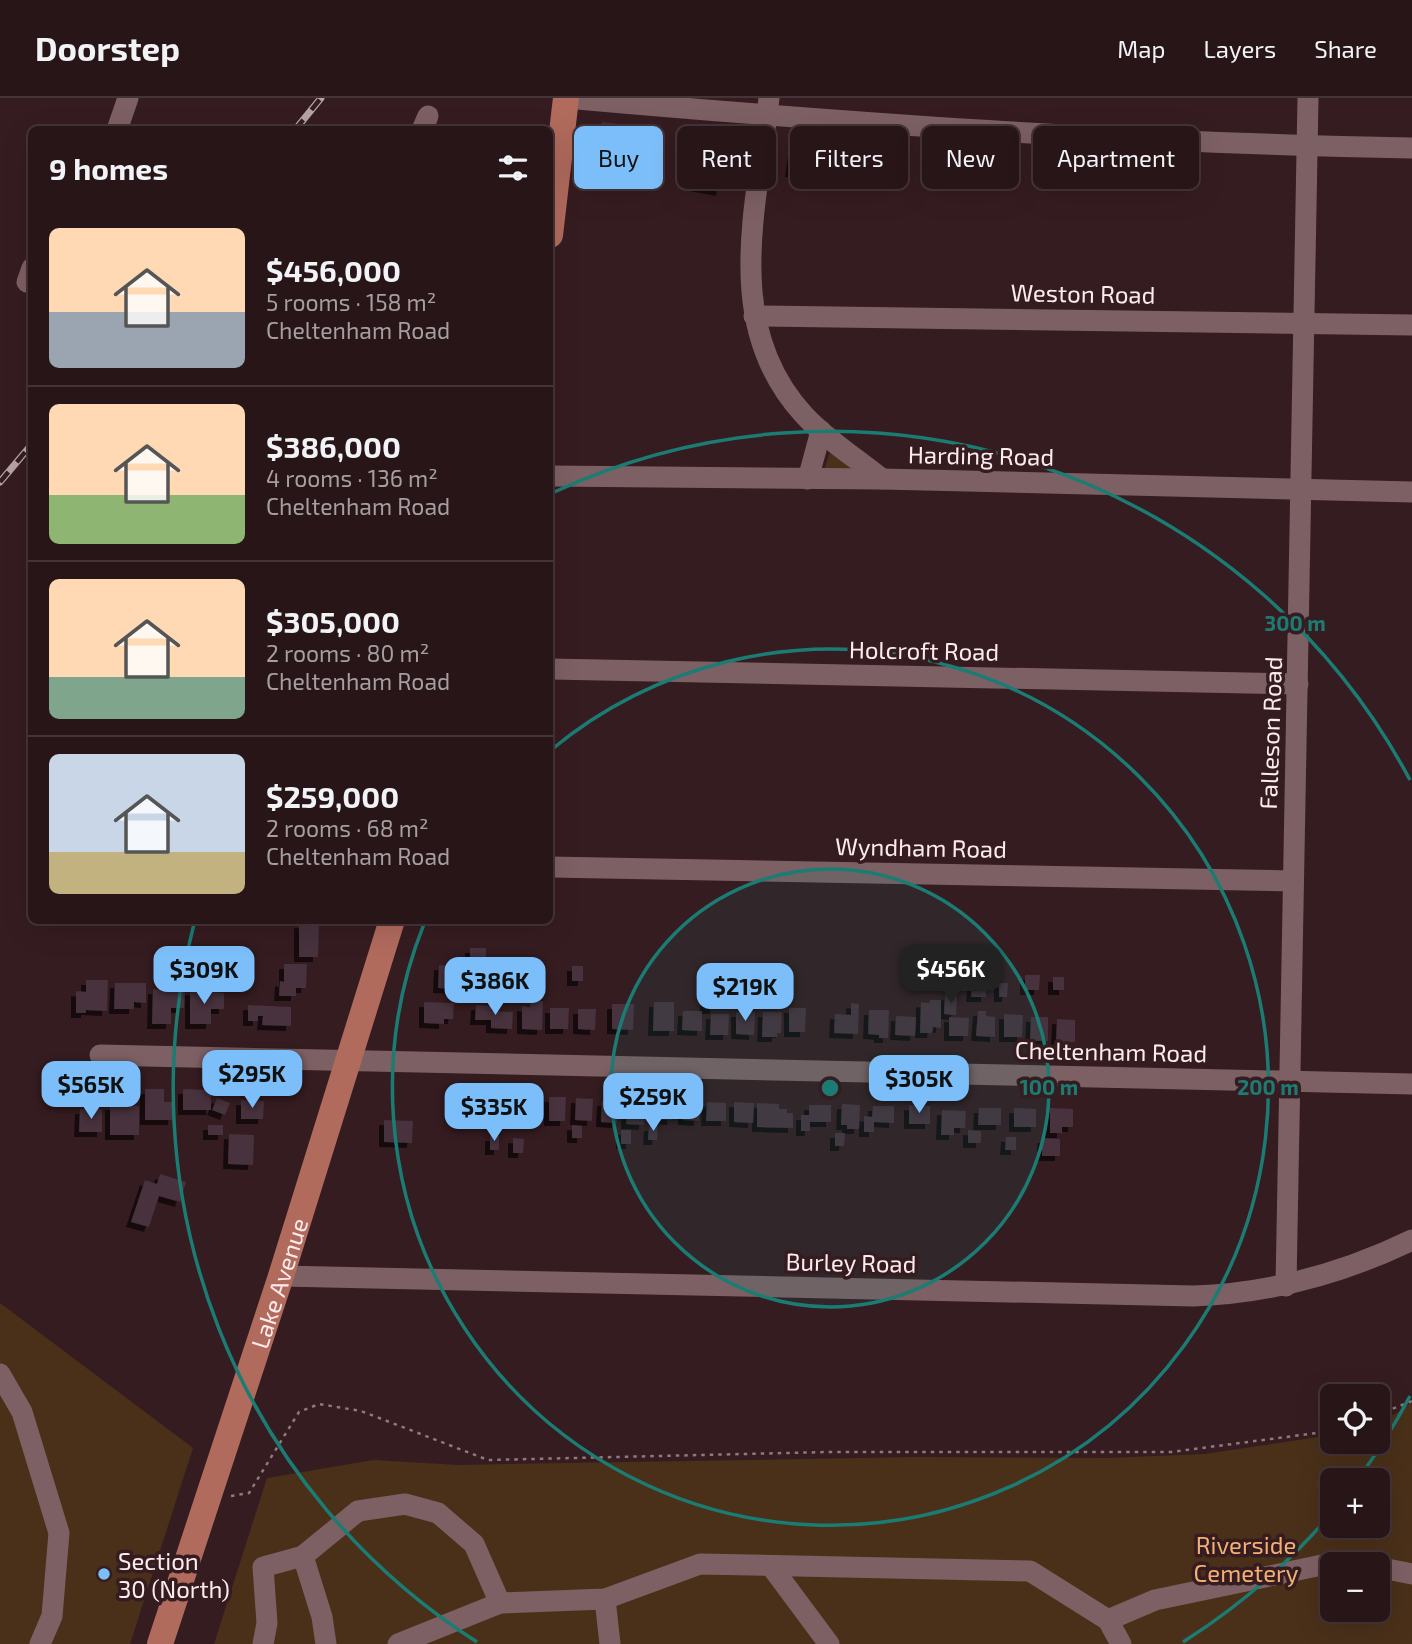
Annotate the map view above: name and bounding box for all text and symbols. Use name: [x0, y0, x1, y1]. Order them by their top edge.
text: Doorstep: [35, 28, 180, 68]
text: Map: [1117, 34, 1165, 63]
text: Layers: [1203, 34, 1276, 63]
text: Share: [1314, 34, 1377, 63]
chip: Buy: [574, 126, 663, 189]
chip: Rent: [677, 126, 776, 189]
chip: Filters: [790, 126, 908, 189]
chip: New: [922, 126, 1019, 189]
chip: Apartment: [1033, 126, 1199, 189]
icon: filters: [494, 149, 532, 187]
text: 9 homes: [49, 150, 168, 186]
text: $456,000: [266, 252, 401, 288]
icon: home: [105, 256, 189, 340]
street label: Weston Road: [1010, 277, 1156, 309]
text: 5 rooms · 158 m²: [266, 288, 436, 316]
text: Cheltenham Road: [266, 316, 450, 344]
text: $386,000: [266, 428, 401, 464]
icon: home: [105, 432, 189, 516]
street label: Harding Road: [908, 439, 1054, 471]
text: 4 rooms · 136 m²: [266, 464, 438, 492]
text: Cheltenham Road: [266, 492, 450, 520]
text: $305,000: [266, 603, 400, 639]
icon: home: [105, 607, 189, 691]
text: 300 m: [1264, 610, 1326, 635]
street label: Holcroft Road: [849, 634, 999, 666]
text: 2 rooms · 80 m²: [266, 639, 429, 667]
street label: Falleson Road: [1253, 656, 1287, 810]
text: Cheltenham Road: [266, 667, 450, 695]
text: $259,000: [266, 778, 399, 814]
icon: home: [105, 782, 189, 866]
text: 2 rooms · 68 m²: [266, 814, 429, 842]
street label: Wyndham Road: [835, 831, 1007, 863]
text: Cheltenham Road: [266, 842, 450, 870]
pin: $309K: [155, 946, 253, 1006]
pin: $456K: [902, 946, 1000, 1005]
text: $456K: [917, 954, 985, 982]
text: $309K: [169, 955, 239, 983]
pin: $386K: [446, 958, 544, 1017]
pin: $219K: [696, 964, 794, 1023]
text: $386K: [461, 966, 529, 994]
text: $219K: [713, 972, 777, 1000]
street label: Cheltenham Road: [1015, 1035, 1207, 1067]
pin: $295K: [203, 1051, 301, 1110]
pin: $305K: [870, 1056, 968, 1115]
text: $295K: [218, 1059, 286, 1087]
pin: $565K: [42, 1062, 140, 1121]
text: $305K: [885, 1064, 953, 1092]
text: $565K: [58, 1070, 124, 1098]
pin: $259K: [604, 1074, 702, 1133]
text: 100 m: [1020, 1074, 1078, 1099]
text: 200 m: [1237, 1074, 1299, 1099]
centre of rings: [818, 1076, 842, 1100]
text: $259K: [619, 1082, 687, 1110]
pin: $335K: [445, 1084, 543, 1143]
text: $335K: [461, 1092, 527, 1120]
street label: Lake Avenue: [244, 1214, 313, 1352]
street label: Burley Road: [785, 1246, 917, 1278]
map controls: [1320, 1384, 1390, 1622]
button: locate: [1320, 1384, 1390, 1454]
button: +: [1320, 1468, 1390, 1538]
park label: Riverside Cemetery: [1194, 1530, 1299, 1587]
place label: Section 30 (North): [118, 1546, 230, 1603]
button: −: [1320, 1552, 1390, 1622]
marker: Section 30 (North): [96, 1566, 112, 1582]

